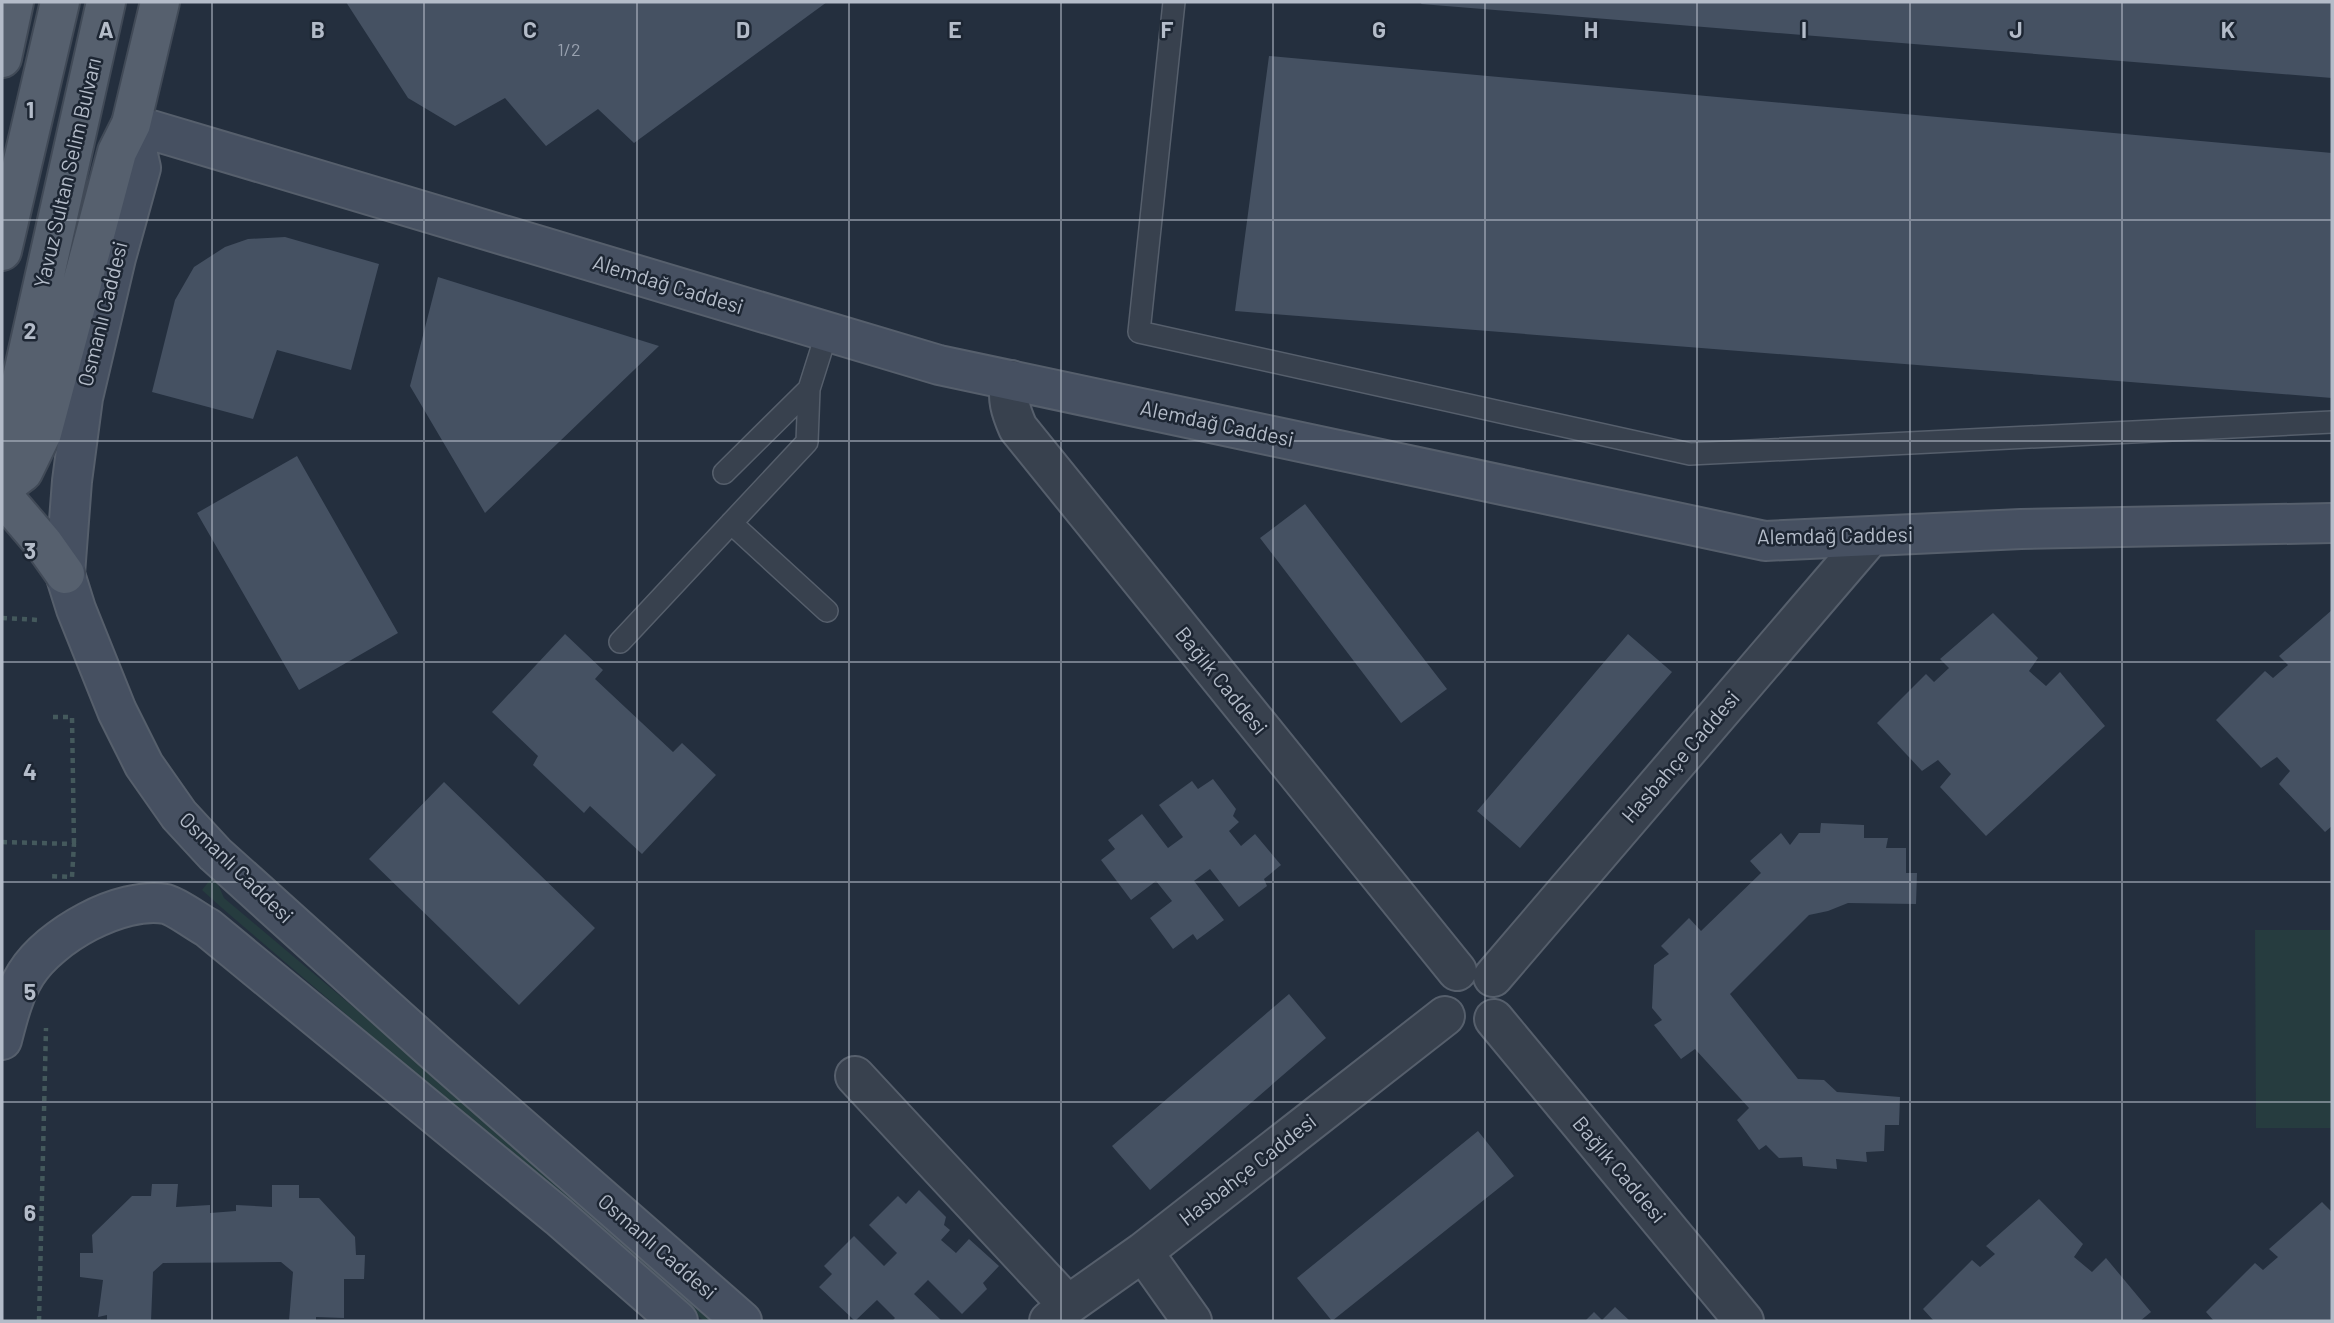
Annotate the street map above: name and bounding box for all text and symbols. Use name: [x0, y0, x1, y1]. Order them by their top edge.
text: A: [98, 15, 114, 43]
text: B: [311, 15, 325, 43]
text: C: [523, 15, 537, 43]
text: D: [736, 15, 750, 43]
text: E: [948, 15, 962, 43]
text: F: [1161, 15, 1174, 43]
text: G: [1372, 15, 1386, 43]
text: H: [1584, 15, 1598, 43]
text: I: [1801, 15, 1807, 43]
text: J: [2009, 15, 2023, 43]
text: K: [2221, 15, 2235, 43]
house number: 1/2: [557, 38, 581, 60]
street label: Yavuz Sultan Selim Bulvarı: [28, 55, 105, 290]
text: 1: [26, 95, 34, 123]
street label: Osmanlı Caddesi: [71, 238, 132, 389]
street label: Alemdağ Caddesi: [590, 249, 747, 318]
text: 2: [24, 316, 36, 344]
street label: Alemdağ Caddesi: [1138, 394, 1296, 451]
street label: Alemdağ Caddesi: [1757, 521, 1913, 548]
text: 3: [24, 536, 36, 564]
street label: Bağlık Caddesi: [1171, 621, 1273, 739]
street label: Hasbahçe Caddesi: [1616, 685, 1744, 827]
text: 4: [23, 757, 37, 785]
street label: Osmanlı Caddesi: [175, 806, 299, 928]
text: 5: [24, 977, 36, 1005]
street label: Hasbahçe Caddesi: [1174, 1108, 1321, 1230]
street label: Bağlık Caddesi: [1568, 1111, 1672, 1228]
street label: Osmanlı Caddesi: [594, 1188, 722, 1304]
text: 6: [24, 1198, 36, 1226]

